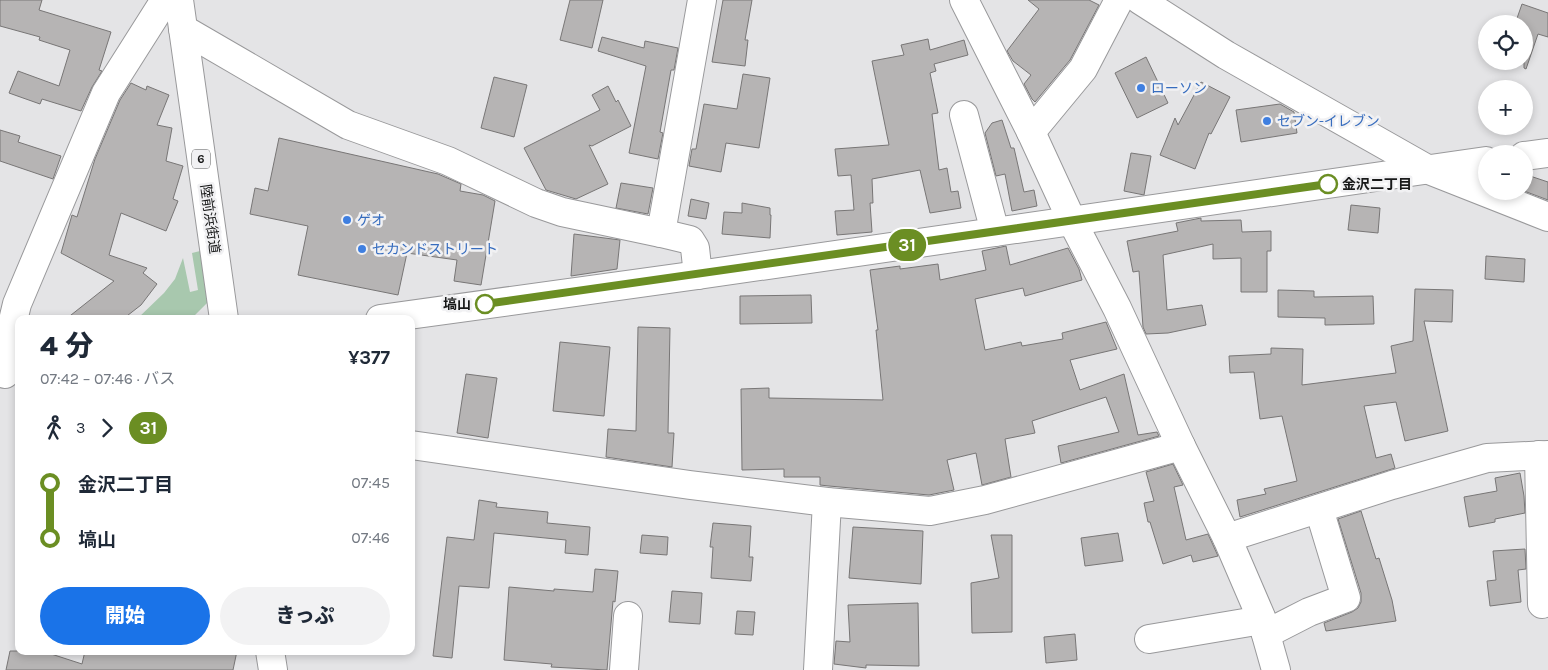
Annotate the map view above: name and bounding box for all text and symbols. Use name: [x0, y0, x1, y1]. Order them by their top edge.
map controls: [1478, 15, 1533, 200]
button: locate: [1478, 15, 1533, 70]
place label: ローソン: [1151, 80, 1207, 97]
button: +: [1478, 80, 1533, 135]
marker: ローソン: [1135, 82, 1147, 94]
place label: セブン-イレブン: [1277, 113, 1380, 130]
marker: セブン-イレブン: [1261, 115, 1273, 127]
button: −: [1478, 145, 1533, 200]
road number: 6: [192, 150, 210, 168]
marker: 金沢二丁目: [1318, 174, 1338, 194]
place label: 金沢二丁目: [1342, 176, 1412, 193]
street label: 陸前浜街道: [197, 183, 223, 255]
place label: ゲオ: [357, 212, 385, 229]
marker: ゲオ: [341, 214, 353, 226]
line badge: 31: [884, 229, 930, 261]
text: 31: [898, 234, 916, 256]
place label: セカンドストリート: [372, 241, 498, 258]
marker: セカンドストリート: [356, 243, 368, 255]
marker: 塙山: [475, 294, 495, 314]
place label: 塙山: [443, 296, 471, 313]
text: 4 分: [40, 329, 93, 362]
text: ¥377: [348, 347, 390, 369]
text: 07:42 – 07:46 · バス: [40, 369, 175, 388]
icon: walk: [40, 414, 68, 442]
icon: forward: [93, 414, 121, 442]
text: 31: [139, 417, 157, 439]
text: 3: [76, 418, 85, 437]
text: 07:45: [351, 473, 390, 492]
text: 金沢二丁目: [78, 474, 173, 496]
text: 07:46: [351, 528, 390, 547]
text: 塙山: [78, 529, 116, 551]
button: 開始: [40, 587, 210, 645]
button: きっぷ: [220, 587, 390, 645]

